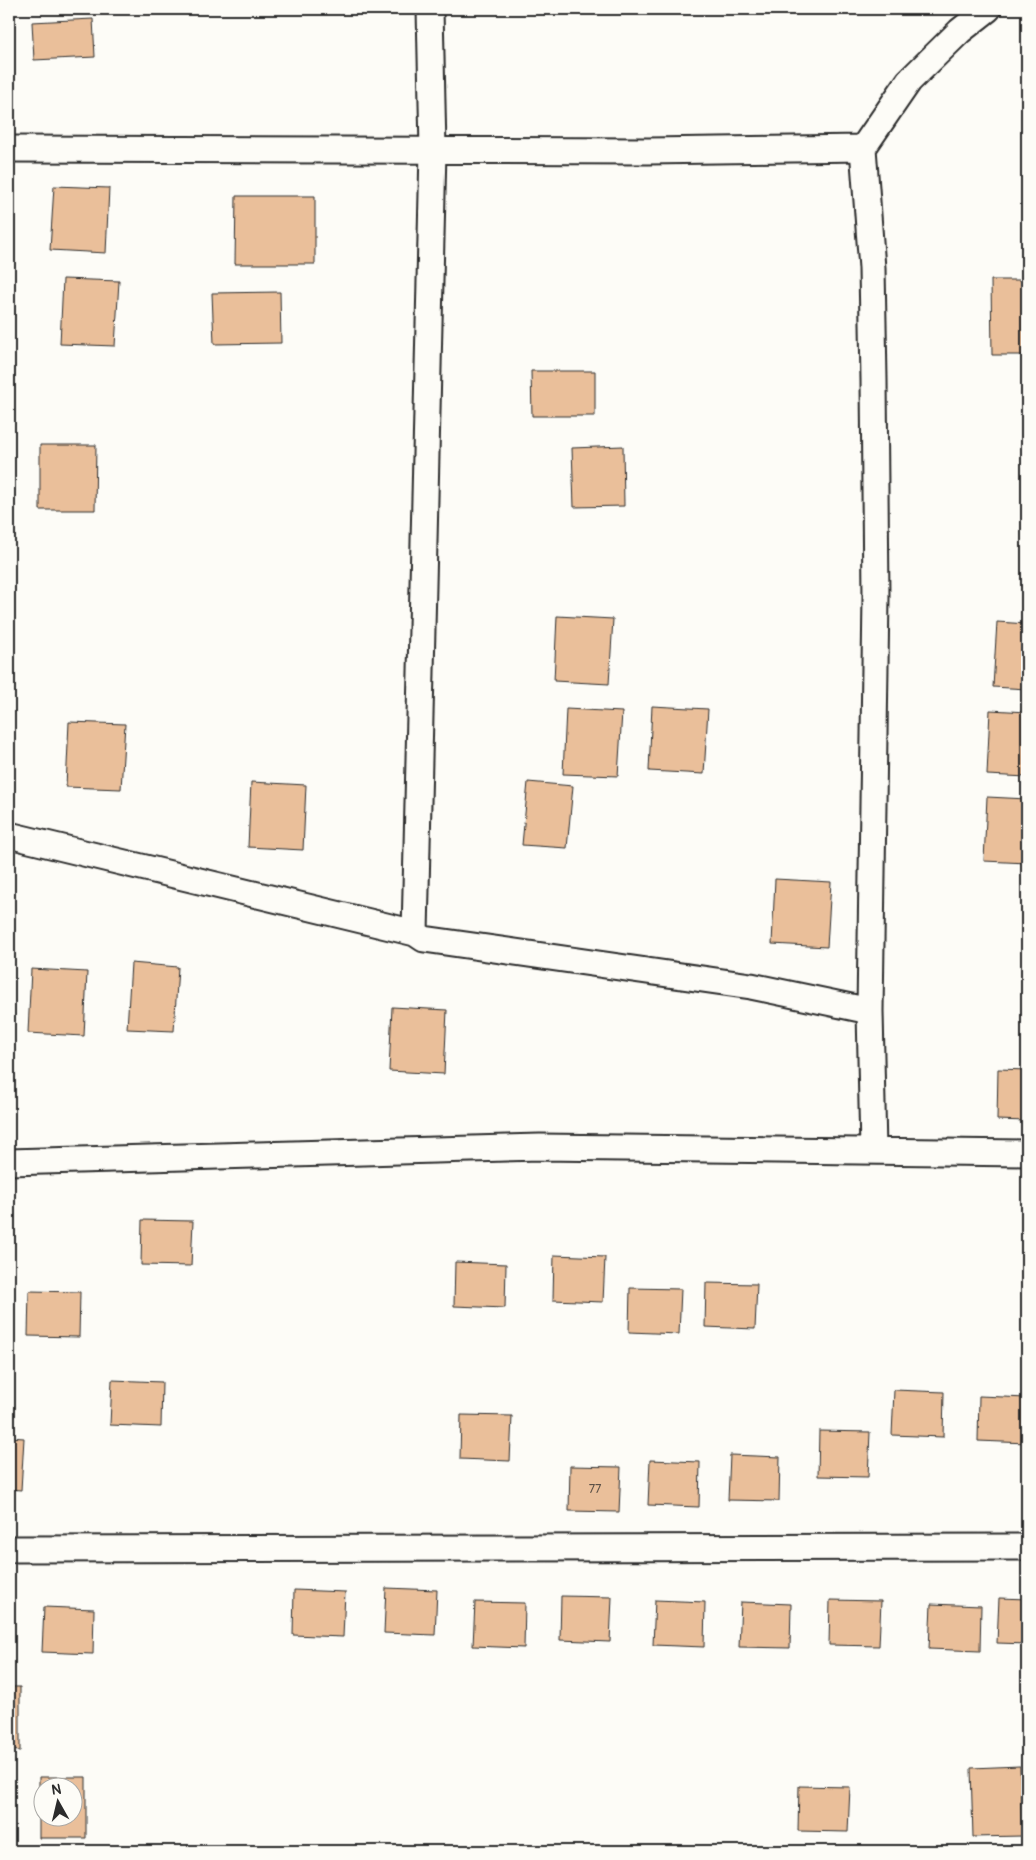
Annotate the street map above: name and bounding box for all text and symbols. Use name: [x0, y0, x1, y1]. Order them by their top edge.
house number: 77: [589, 1482, 602, 1497]
north arrow: [32, 1778, 82, 1828]
text: N: [50, 1781, 62, 1799]

